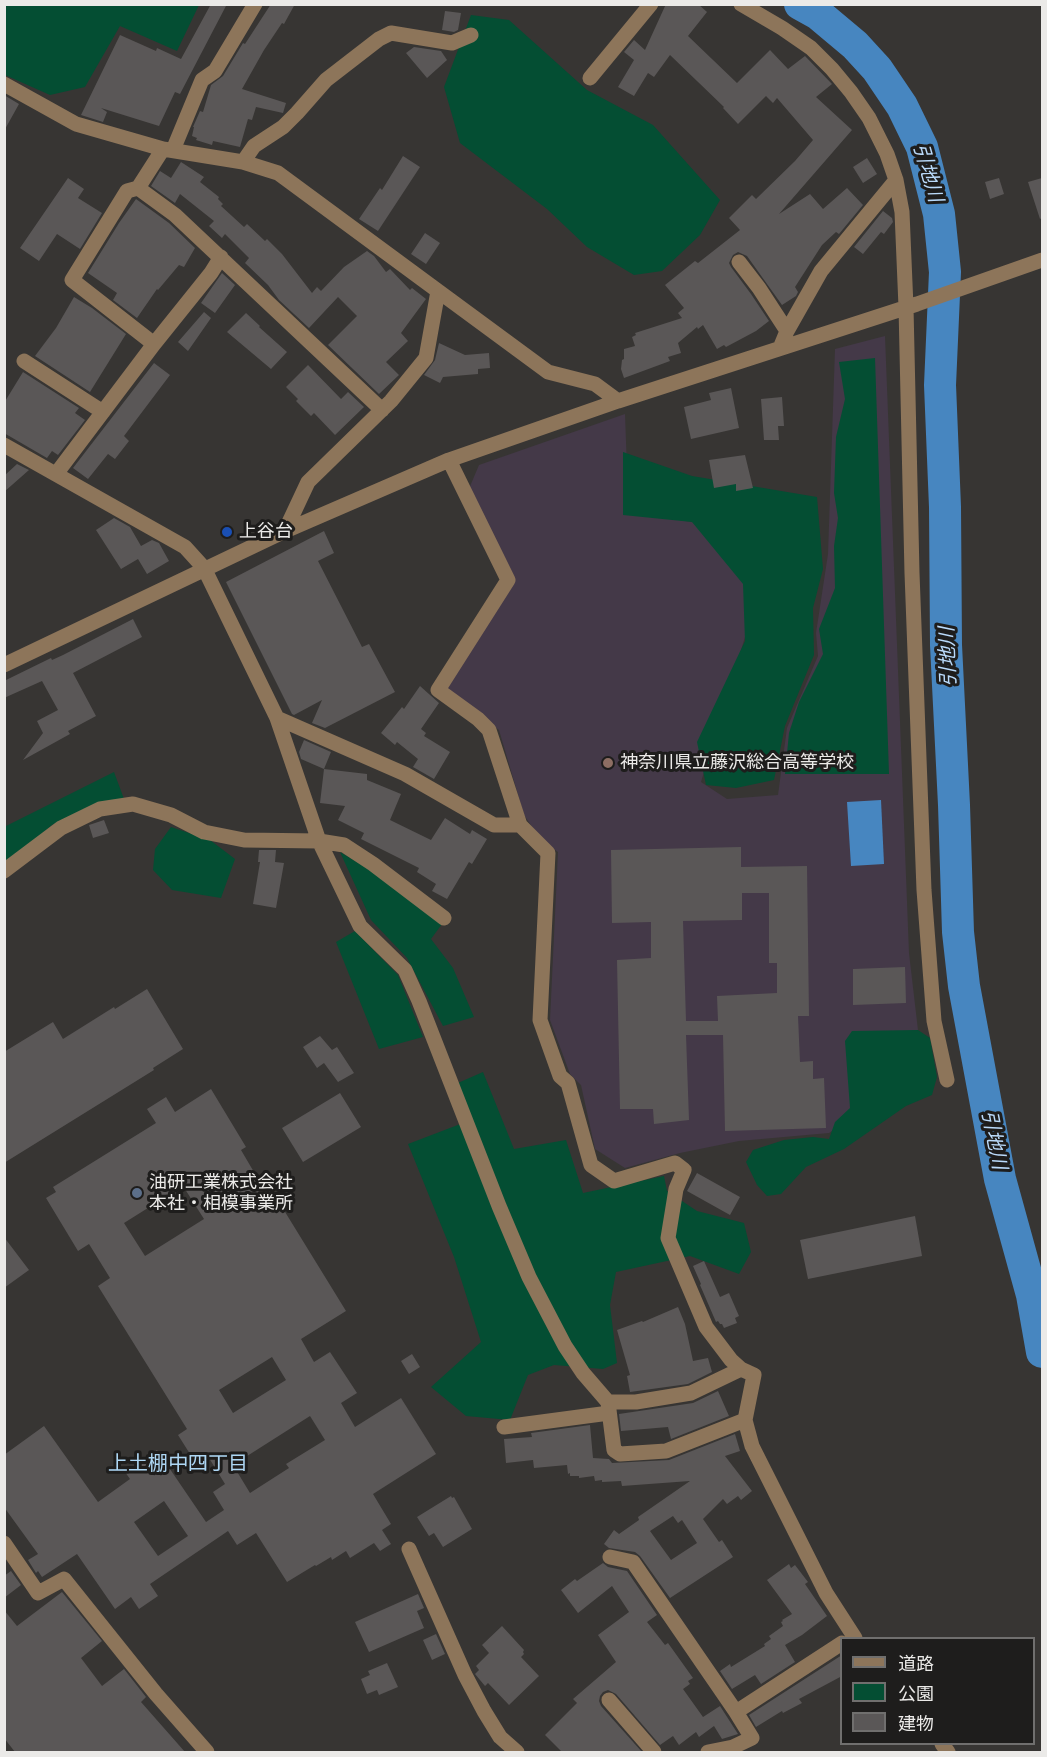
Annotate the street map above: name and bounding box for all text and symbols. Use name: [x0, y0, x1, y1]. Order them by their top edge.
water label: 引地川: [907, 141, 947, 205]
place label: 上谷台: [239, 521, 293, 543]
marker: 上谷台: [220, 525, 234, 539]
water label: 引地川: [936, 627, 962, 687]
place label: 神奈川県立藤沢総合高等学校: [620, 752, 854, 774]
marker: 神奈川県立藤沢総合高等学校: [601, 756, 615, 770]
water label: 引地川: [975, 1108, 1011, 1172]
place label: 油研工業株式会社 本社・相模事業所: [149, 1172, 293, 1214]
marker: 油研工業株式会社 本社・相模事業所: [130, 1186, 144, 1200]
district label: 上土棚中四丁目: [108, 1453, 248, 1477]
legend: [840, 1637, 1035, 1745]
text: 道路: [898, 1651, 934, 1676]
text: 公園: [898, 1681, 934, 1706]
text: 建物: [898, 1711, 934, 1736]

